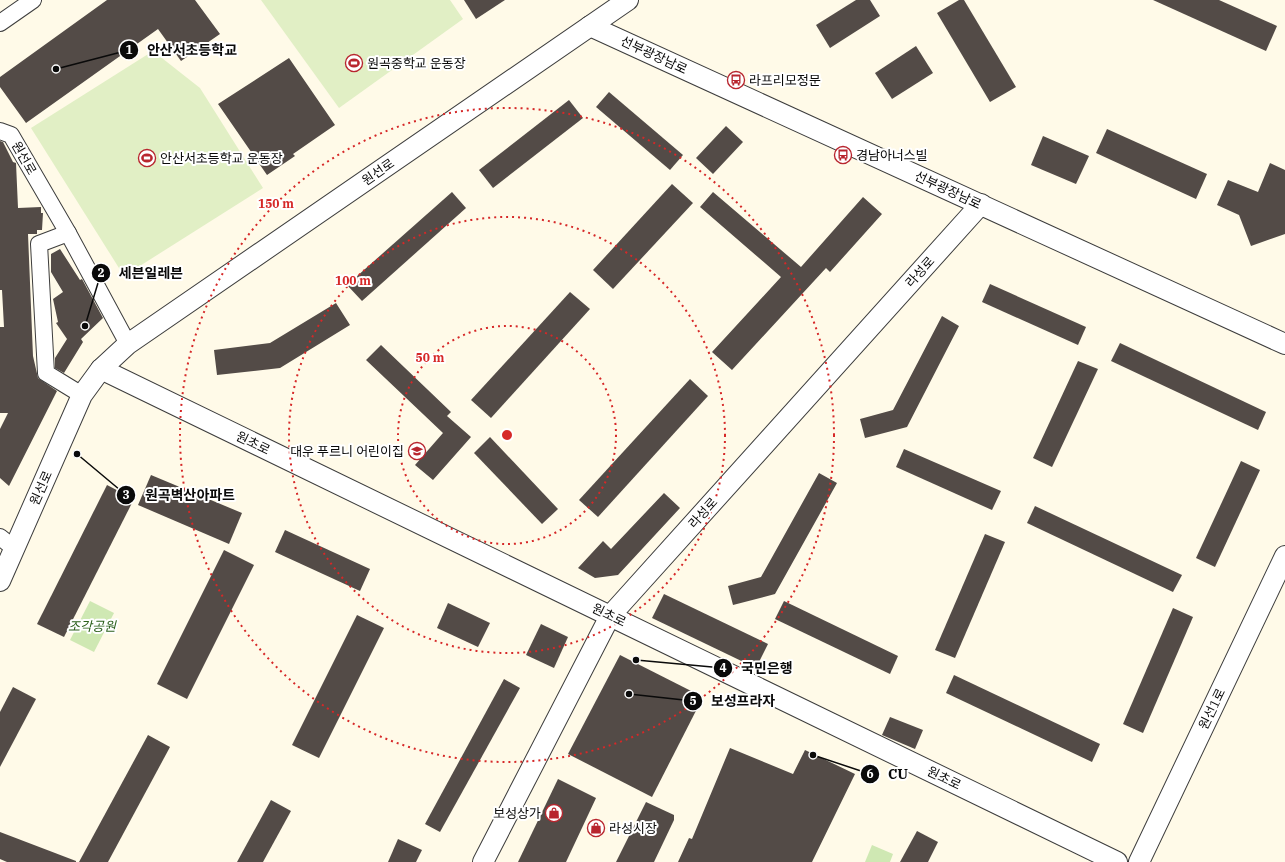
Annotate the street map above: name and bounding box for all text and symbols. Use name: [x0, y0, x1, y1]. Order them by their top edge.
street label: 선부광장남로: [618, 32, 690, 78]
callout: 안산서초등학교: [119, 37, 245, 63]
text: 안산서초등학교: [147, 41, 237, 59]
text: 1: [125, 42, 133, 57]
sports icon: 원곡중학교 운동장: [344, 53, 364, 73]
place label: 원곡중학교 운동장: [367, 55, 466, 72]
bus stop icon: 라프리모정문: [726, 70, 746, 90]
place label: 라프리모정문: [749, 72, 821, 89]
street label: 원선로: [8, 138, 40, 178]
bus stop icon: 경남아너스빌: [833, 145, 853, 165]
place label: 경남아너스빌: [856, 147, 928, 164]
sports icon: 안산서초등학교 운동장: [137, 148, 157, 168]
place label: 안산서초등학교 운동장: [160, 150, 283, 167]
street label: 원선로: [358, 155, 398, 189]
street label: 선부광장남로: [912, 167, 984, 213]
text: 150 m: [258, 196, 294, 211]
street label: 라성로: [902, 253, 938, 291]
callout: 세븐일레븐: [91, 260, 192, 286]
text: 세븐일레븐: [119, 264, 183, 282]
text: 2: [97, 265, 105, 280]
text: 100 m: [335, 273, 371, 288]
text: 50 m: [416, 350, 445, 365]
street label: 원초로: [233, 427, 273, 459]
centre of rings: [500, 428, 514, 442]
school or university icon: 대우 푸르니 어린이집: [407, 441, 427, 461]
place label: 대우 푸르니 어린이집: [290, 443, 404, 460]
street label: 원선로: [26, 468, 56, 508]
callout: 원곡벽산아파트: [116, 482, 243, 508]
text: 원곡벽산아파트: [145, 486, 235, 504]
text: 3: [122, 487, 130, 502]
street label: 라성로: [685, 494, 721, 532]
street label: 원초로: [589, 599, 629, 631]
park label: 조각공원: [68, 618, 117, 635]
callout: 국민은행: [713, 655, 801, 681]
text: 국민은행: [741, 659, 793, 677]
text: 4: [719, 660, 727, 675]
street label: 원선1로: [1195, 686, 1229, 732]
callout: 보성프라자: [683, 688, 783, 714]
text: 보성프라자: [711, 692, 775, 710]
text: 5: [689, 693, 697, 708]
callout: CU: [860, 761, 916, 787]
street label: 원초로: [924, 762, 964, 794]
text: CU: [888, 765, 908, 783]
text: 6: [866, 766, 874, 781]
shop icon: 보성상가: [544, 803, 564, 823]
place label: 보성상가: [493, 805, 541, 822]
shop icon: 라성시장: [586, 818, 606, 838]
place label: 라성시장: [609, 820, 657, 837]

